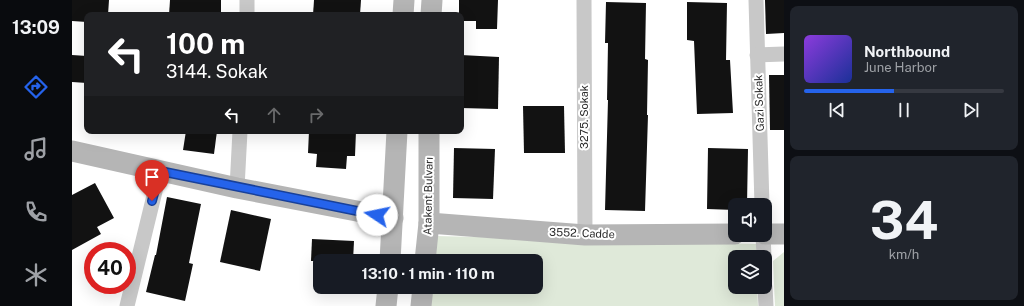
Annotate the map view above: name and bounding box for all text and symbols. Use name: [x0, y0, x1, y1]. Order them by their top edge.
text: 13:09: [12, 17, 60, 38]
text: 100 m: [166, 27, 245, 60]
icon: left: [100, 28, 152, 80]
text: Northbound: [864, 43, 950, 60]
text: June Harbor: [864, 60, 937, 75]
text: 3144. Sokak: [166, 61, 268, 82]
icon: directions: [22, 73, 50, 101]
street label: Gazi Sokak: [752, 74, 766, 132]
street label: 3275. Sokak: [578, 85, 590, 149]
icon: previous: [826, 99, 848, 121]
icon: pause: [893, 99, 915, 121]
icon: next: [960, 99, 982, 121]
icon: left: [221, 104, 243, 126]
icon: ahead: [263, 104, 285, 126]
icon: right: [305, 104, 327, 126]
icon: music: [22, 135, 50, 163]
street label: Atakent Bulvarı: [421, 157, 435, 235]
pin: [135, 160, 169, 201]
icon: arrive: [141, 166, 163, 188]
text: 34: [870, 190, 938, 251]
position arrow: [356, 194, 398, 236]
icon: phone: [22, 198, 50, 226]
map controls: [728, 198, 772, 294]
button: sound: [728, 198, 772, 242]
street label: 3552. Cadde: [549, 226, 615, 240]
speed limit sign: 40: [84, 242, 136, 294]
text: km/h: [889, 247, 919, 262]
button: layers: [728, 250, 772, 294]
icon: climate: [22, 261, 50, 289]
text: 13:10 · 1 min · 110 m: [361, 265, 495, 282]

